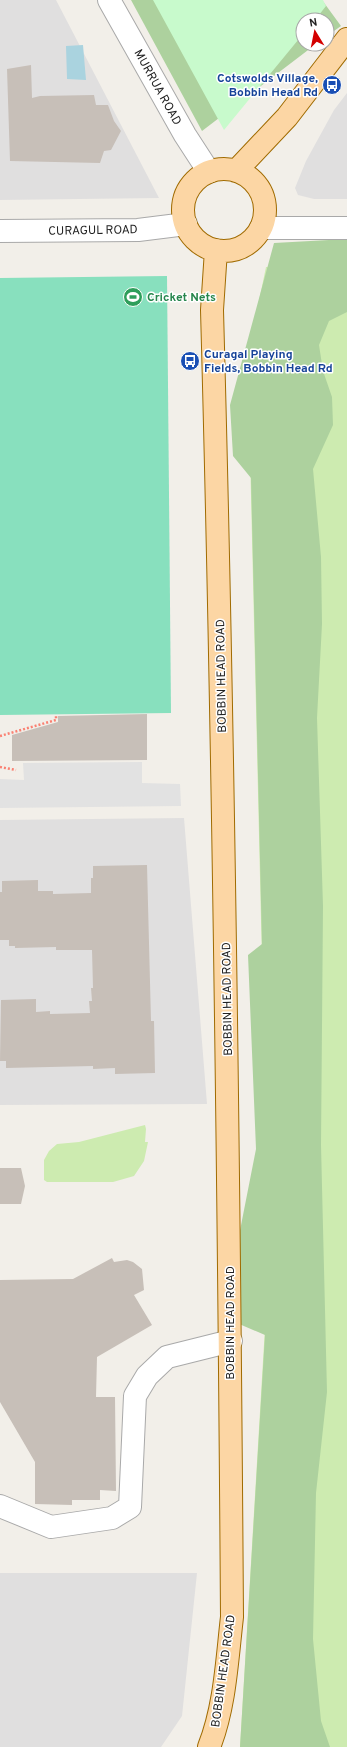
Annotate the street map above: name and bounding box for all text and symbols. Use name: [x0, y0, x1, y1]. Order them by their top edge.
north arrow: [295, 12, 335, 52]
text: N: [308, 16, 319, 31]
street label: MURRUA ROAD: [130, 47, 185, 128]
place label: Cotswolds Village, Bobbin Head Rd: [217, 71, 318, 101]
bus stop icon: Cotswolds Village, Bobbin Head Rd: [321, 74, 343, 96]
street label: CURAGUL ROAD: [48, 222, 138, 240]
sports icon: Cricket Nets: [122, 286, 144, 308]
place label: Cricket Nets: [147, 290, 216, 306]
place label: Curagal Playing Fields, Bobbin Head Rd: [204, 347, 333, 377]
bus stop icon: Curagal Playing Fields, Bobbin Head Rd: [179, 350, 201, 372]
street label: BOBBIN HEAD ROAD: [213, 619, 231, 733]
street label: BOBBIN HEAD ROAD: [219, 942, 237, 1056]
street label: BOBBIN HEAD ROAD: [223, 1266, 239, 1380]
street label: BOBBIN HEAD ROAD: [208, 1614, 240, 1729]

